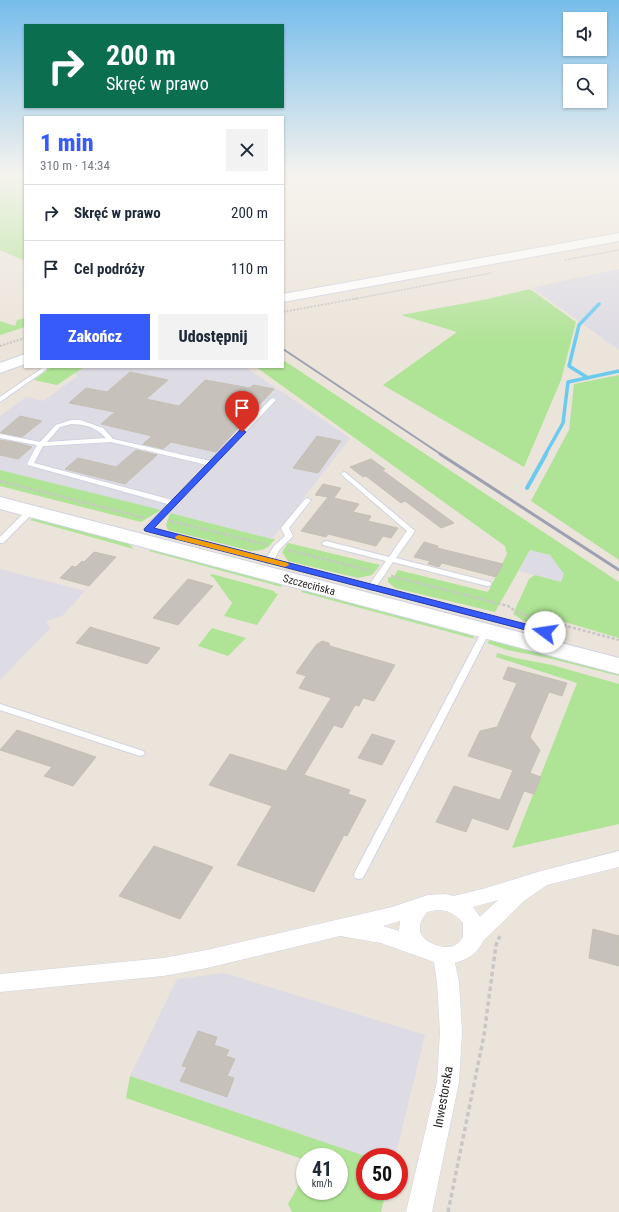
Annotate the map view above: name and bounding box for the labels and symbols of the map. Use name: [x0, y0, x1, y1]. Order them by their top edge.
pin: [225, 391, 259, 432]
street label: Szczecińska: [281, 572, 337, 598]
position arrow: [524, 611, 566, 653]
street label: Inwestorska: [430, 1065, 456, 1129]
speed limit sign: 50: [356, 1148, 408, 1200]

